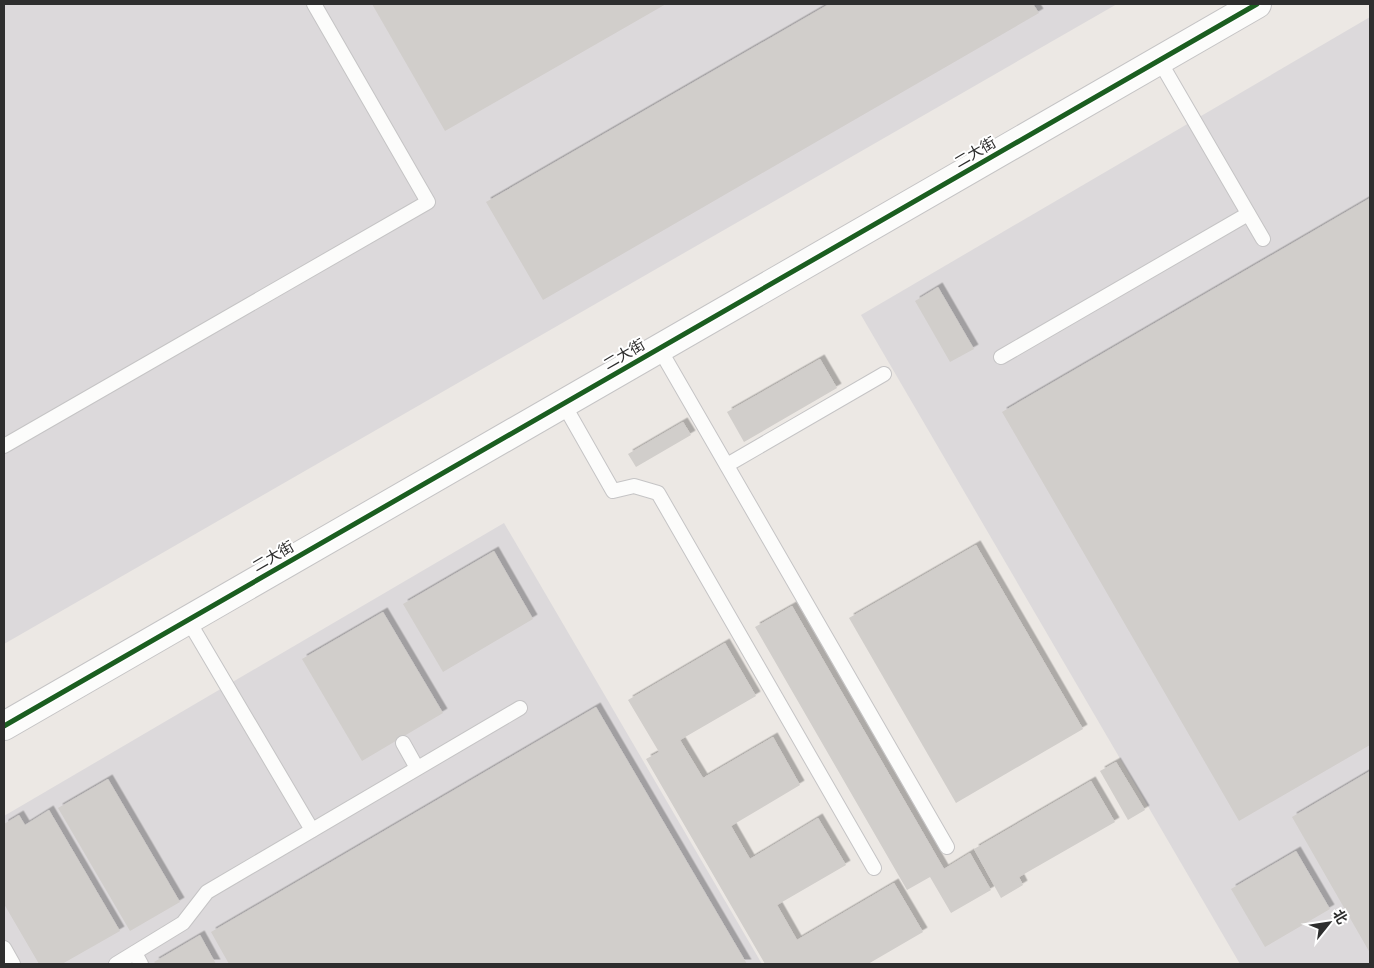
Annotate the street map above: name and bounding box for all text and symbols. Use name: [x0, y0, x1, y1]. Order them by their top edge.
street label: 二大街: [951, 133, 999, 171]
street label: 二大街: [600, 335, 648, 373]
street label: 二大街: [249, 537, 297, 575]
north arrow: [1304, 898, 1354, 948]
text: 北: [1329, 906, 1352, 927]

